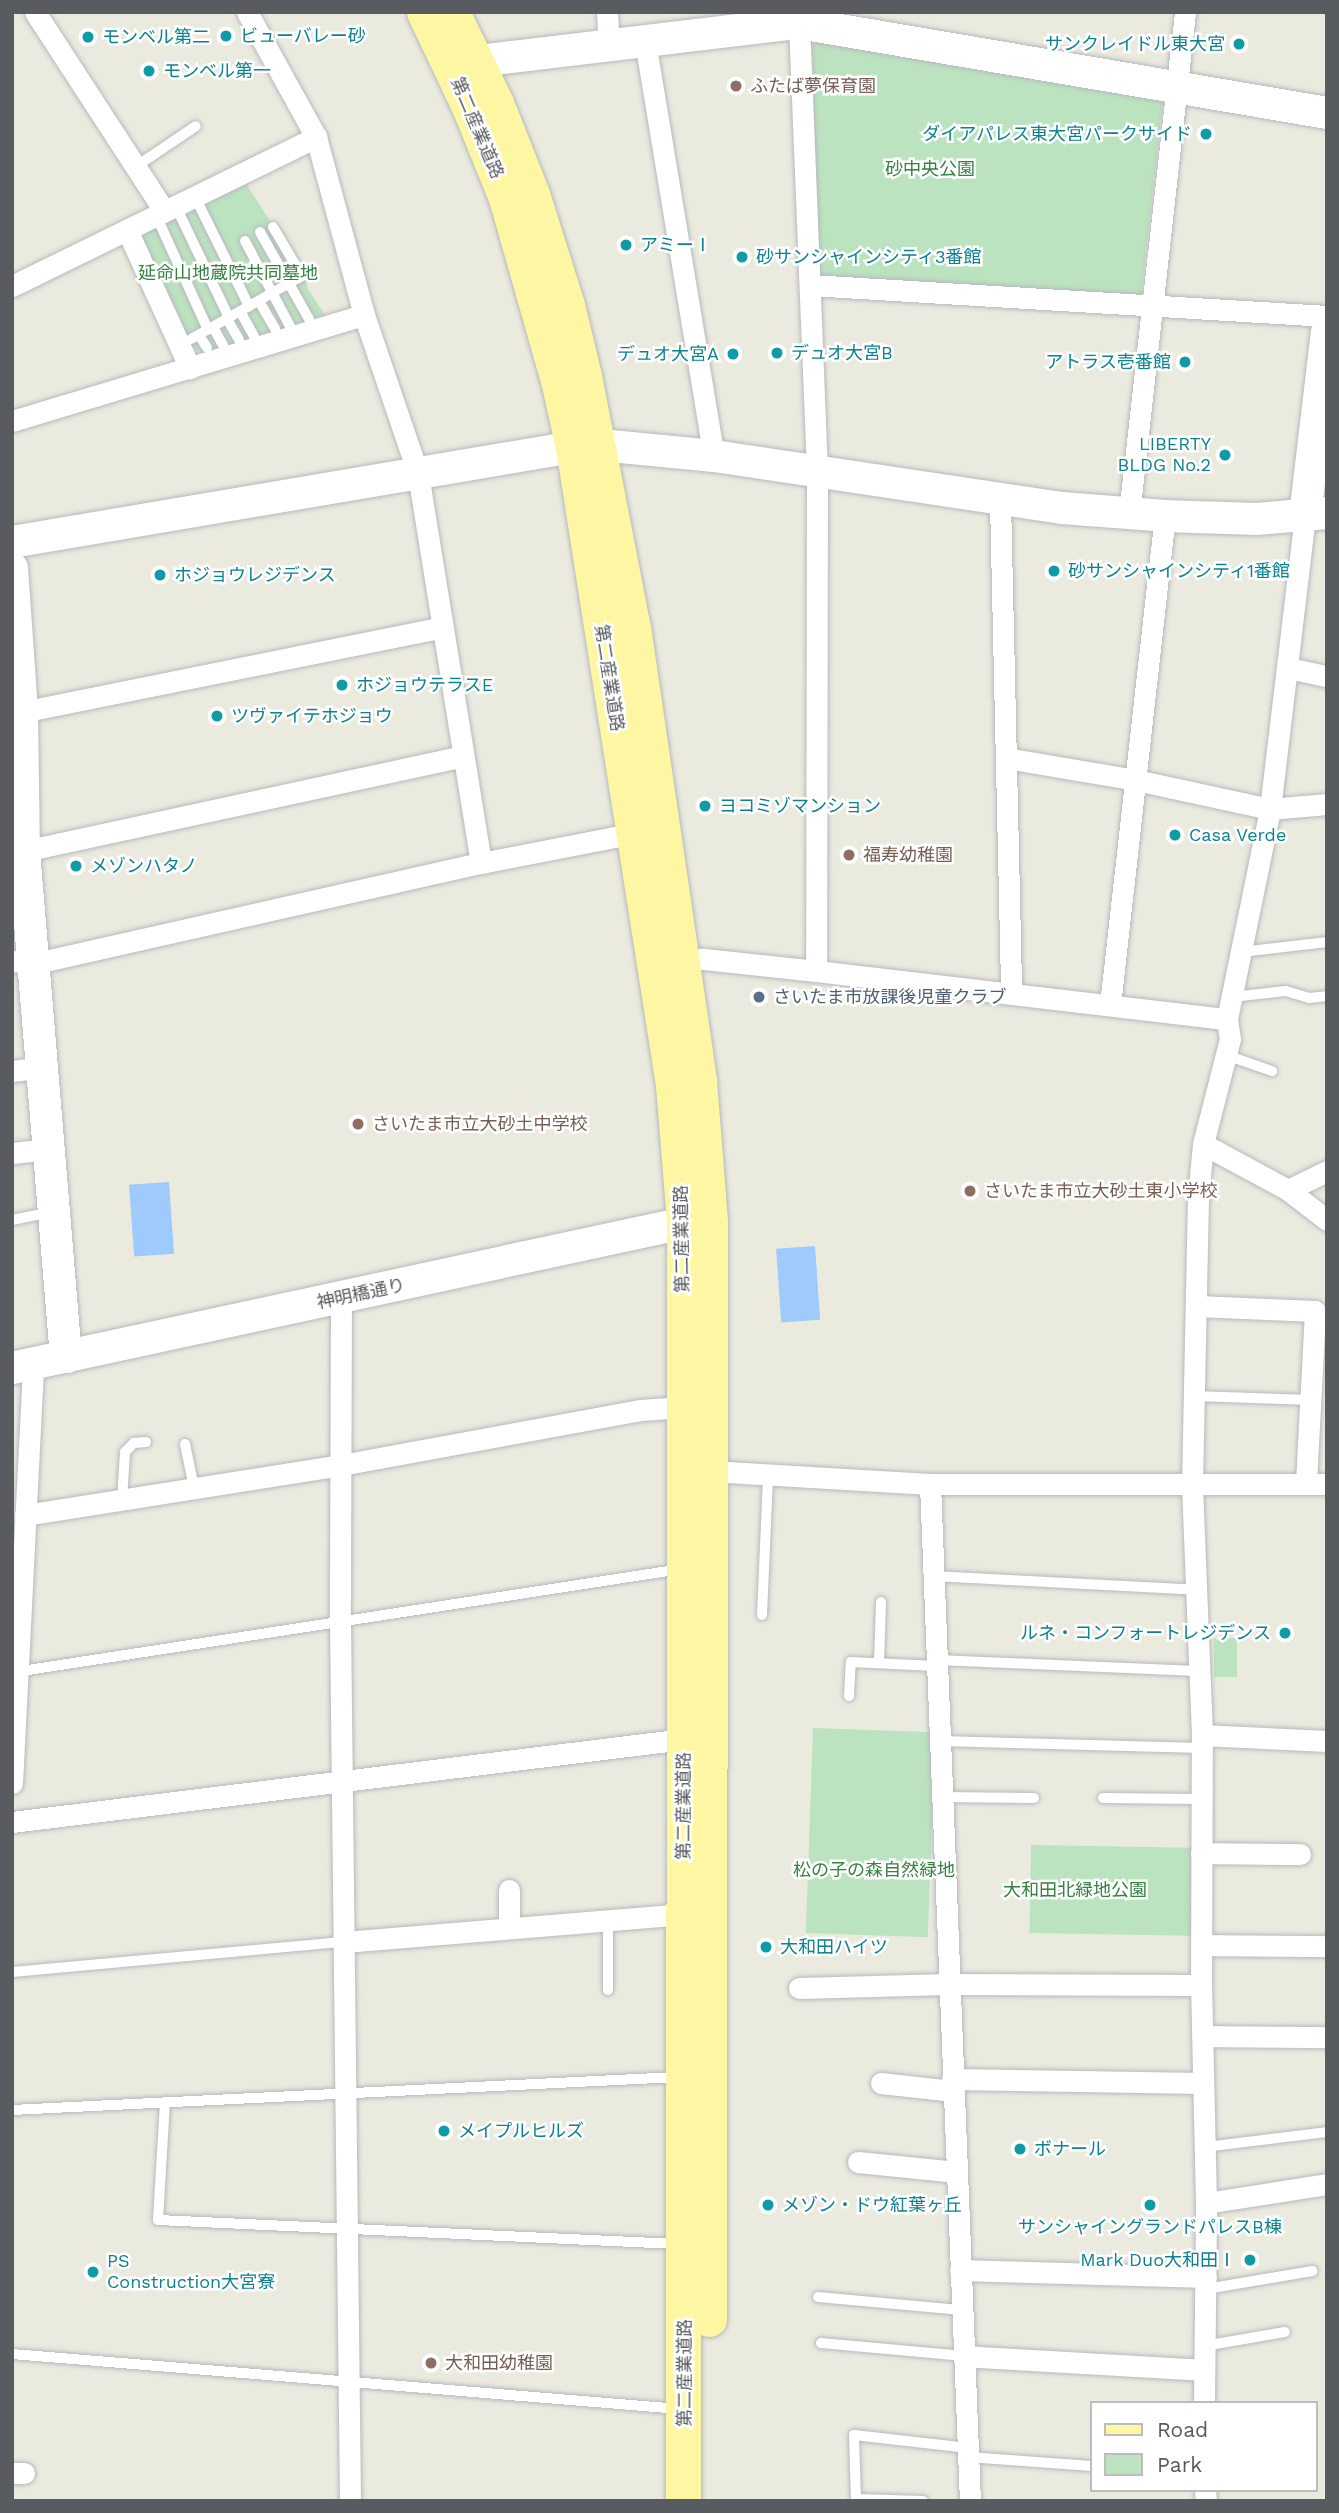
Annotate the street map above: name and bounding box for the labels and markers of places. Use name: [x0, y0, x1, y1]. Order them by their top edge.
place label: ビューバレー砂: [240, 25, 366, 47]
place label: モンベル第二: [102, 26, 210, 48]
marker: ビューバレー砂: [218, 28, 234, 44]
marker: モンベル第二: [80, 29, 96, 45]
place label: サンクレイドル東大宮: [1045, 33, 1225, 55]
marker: サンクレイドル東大宮: [1231, 36, 1247, 52]
place label: モンベル第一: [163, 60, 271, 82]
marker: モンベル第一: [141, 63, 157, 79]
place label: ふたば夢保育園: [750, 75, 876, 97]
marker: ふたば夢保育園: [728, 78, 744, 94]
place label: ダイアパレス東大宮パークサイド: [922, 123, 1192, 145]
marker: ダイアパレス東大宮パークサイド: [1198, 126, 1214, 142]
place label: アミーⅠ: [640, 234, 712, 256]
marker: アミーⅠ: [618, 237, 634, 253]
place label: 砂サンシャインシティ3番館: [756, 246, 982, 268]
marker: 砂サンシャインシティ3番館: [734, 249, 750, 265]
place label: デュオ大宮B: [791, 342, 893, 364]
place label: デュオ大宮A: [617, 343, 719, 365]
marker: デュオ大宮B: [769, 345, 785, 361]
marker: デュオ大宮A: [725, 346, 741, 362]
place label: アトラス壱番館: [1045, 351, 1171, 373]
marker: アトラス壱番館: [1177, 354, 1193, 370]
place label: LIBERTY BLDG No.2: [1118, 434, 1211, 476]
marker: LIBERTY BLDG No.2: [1217, 447, 1233, 463]
place label: 砂サンシャインシティ1番館: [1068, 560, 1291, 582]
marker: 砂サンシャインシティ1番館: [1046, 563, 1062, 579]
place label: ホジョウレジデンス: [174, 564, 336, 586]
marker: ホジョウレジデンス: [152, 567, 168, 583]
place label: ホジョウテラスE: [356, 674, 493, 696]
marker: ホジョウテラスE: [334, 677, 350, 693]
place label: ツヴァイテホジョウ: [231, 705, 393, 727]
marker: ツヴァイテホジョウ: [209, 708, 225, 724]
place label: ヨコミゾマンション: [719, 795, 881, 817]
marker: ヨコミゾマンション: [697, 798, 713, 814]
place label: Casa Verde: [1189, 824, 1287, 846]
marker: Casa Verde: [1167, 827, 1183, 843]
place label: 福寿幼稚園: [863, 844, 953, 866]
marker: 福寿幼稚園: [841, 847, 857, 863]
place label: メゾンハタノ: [90, 855, 198, 877]
marker: メゾンハタノ: [68, 858, 84, 874]
place label: さいたま市放課後児童クラブ: [773, 986, 1007, 1008]
marker: さいたま市放課後児童クラブ: [751, 989, 767, 1005]
place label: さいたま市立大砂土中学校: [372, 1113, 588, 1135]
marker: さいたま市立大砂土中学校: [350, 1116, 366, 1132]
place label: さいたま市立大砂土東小学校: [984, 1180, 1218, 1202]
marker: さいたま市立大砂土東小学校: [962, 1183, 978, 1199]
place label: ルネ・コンフォートレジデンス: [1019, 1622, 1271, 1644]
marker: ルネ・コンフォートレジデンス: [1277, 1625, 1293, 1641]
place label: 大和田ハイツ: [780, 1936, 888, 1958]
marker: 大和田ハイツ: [758, 1939, 774, 1955]
place label: メイプルヒルズ: [458, 2120, 584, 2142]
marker: メイプルヒルズ: [436, 2123, 452, 2139]
place label: ボナール: [1034, 2138, 1106, 2160]
marker: ボナール: [1012, 2141, 1028, 2157]
place label: メゾン・ドウ紅葉ヶ丘: [782, 2194, 962, 2216]
marker: メゾン・ドウ紅葉ヶ丘: [760, 2197, 776, 2213]
marker: サンシャイングランドパレスB棟: [1142, 2197, 1158, 2213]
place label: サンシャイングランドパレスB棟: [1018, 2216, 1282, 2238]
place label: Mark Duo大和田Ⅰ: [1080, 2249, 1236, 2271]
place label: PS Construction大宮寮: [107, 2251, 275, 2294]
marker: Mark Duo大和田Ⅰ: [1242, 2252, 1258, 2268]
marker: PS Construction大宮寮: [85, 2264, 101, 2280]
place label: 大和田幼稚園: [445, 2352, 553, 2374]
marker: 大和田幼稚園: [423, 2355, 439, 2371]

